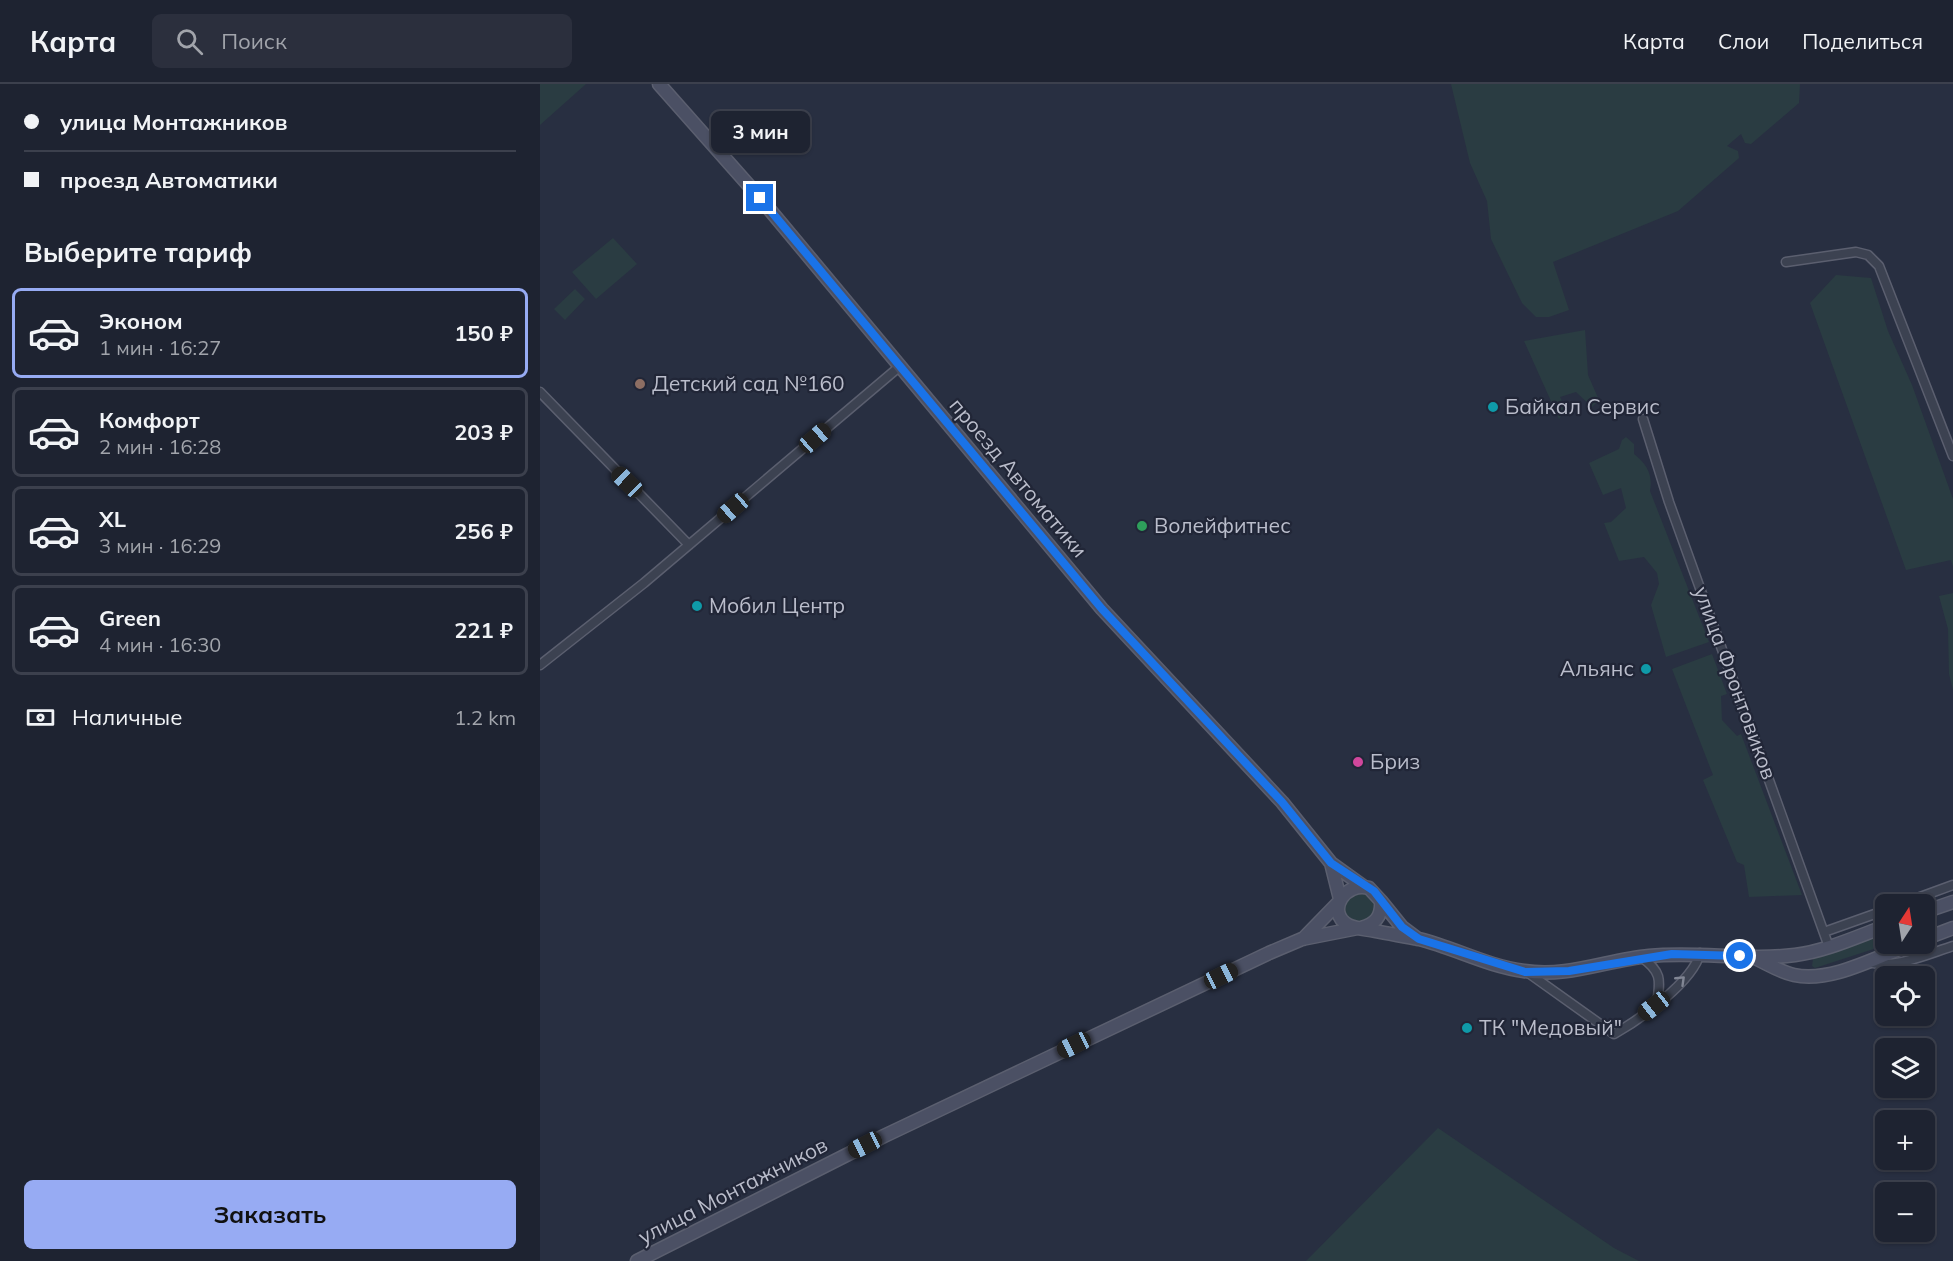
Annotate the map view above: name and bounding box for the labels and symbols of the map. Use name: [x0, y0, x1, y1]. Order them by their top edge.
callout: 3 мин: [710, 111, 810, 153]
route end: [746, 184, 773, 211]
place label: Детский сад №160: [652, 370, 845, 396]
marker: Детский сад №160: [633, 377, 647, 391]
street label: проезд Автоматики: [944, 392, 1093, 562]
place label: Байкал Сервис: [1505, 393, 1660, 419]
marker: Байкал Сервис: [1486, 400, 1500, 414]
car: [796, 419, 834, 457]
car: [608, 463, 646, 501]
car: [714, 489, 752, 527]
place label: Волейфитнес: [1154, 512, 1291, 538]
marker: Волейфитнес: [1135, 519, 1149, 533]
street label: улица Фронтовиков: [1689, 583, 1783, 783]
place label: Мобил Центр: [709, 592, 845, 618]
marker: Мобил Центр: [690, 599, 704, 613]
place label: Альянс: [1560, 655, 1634, 681]
marker: Альянс: [1639, 662, 1653, 676]
place label: Бриз: [1370, 748, 1420, 774]
marker: Бриз: [1351, 755, 1365, 769]
north arrow: [1875, 894, 1935, 954]
route start: [1726, 942, 1753, 969]
car: [1201, 960, 1241, 992]
one-way arrow: [1675, 976, 1685, 987]
car: [1634, 988, 1674, 1024]
place label: ТК "Медовый": [1479, 1014, 1622, 1040]
marker: ТК "Медовый": [1460, 1021, 1474, 1035]
car: [1054, 1029, 1094, 1061]
car: [845, 1129, 885, 1161]
street label: улица Монтажников: [634, 1131, 832, 1249]

